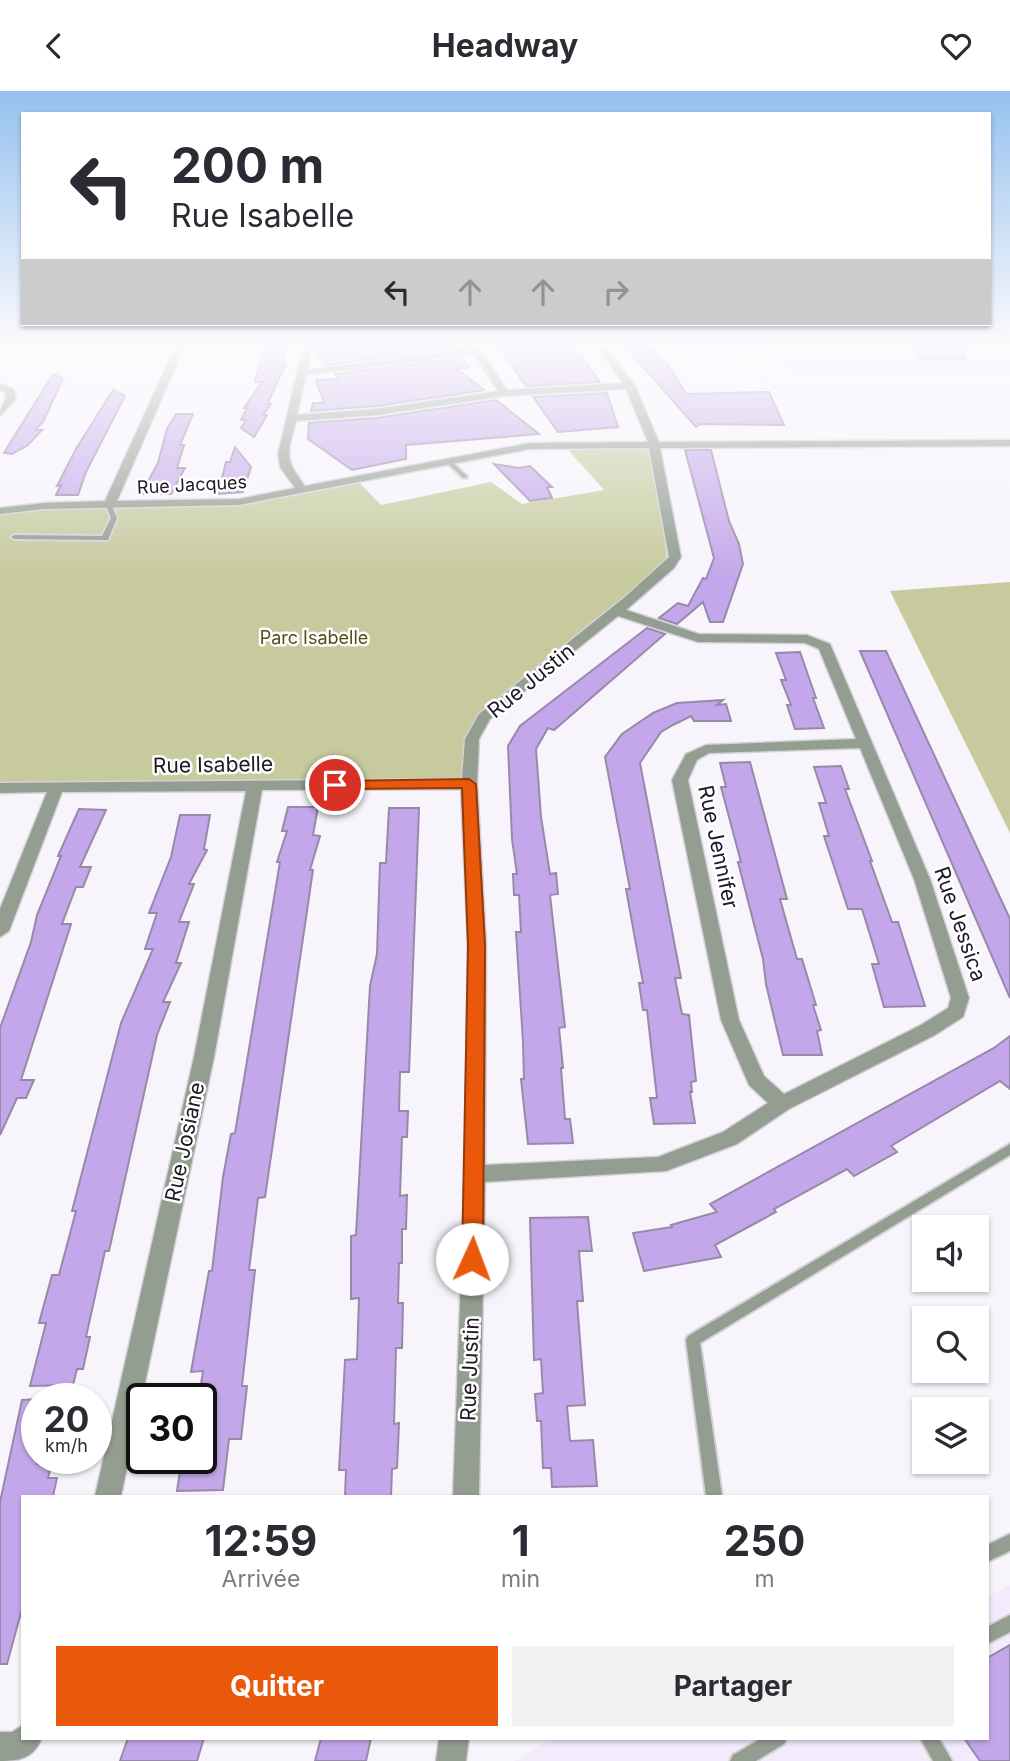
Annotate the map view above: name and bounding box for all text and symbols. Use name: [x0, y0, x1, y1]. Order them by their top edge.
text: Headway: [432, 26, 578, 65]
icon: back: [35, 27, 73, 65]
icon: heart: [937, 27, 975, 65]
text: 200 m: [171, 136, 324, 195]
icon: left: [56, 140, 147, 231]
text: Rue Isabelle: [171, 196, 354, 235]
icon: left: [378, 273, 416, 311]
icon: ahead: [451, 273, 489, 311]
icon: ahead: [524, 273, 562, 311]
icon: right: [597, 273, 635, 311]
street label: Rue Jacques: [136, 471, 248, 498]
park label: Parc Isabelle: [260, 627, 368, 648]
street label: Rue Justin: [482, 638, 579, 723]
street label: Rue Isabelle: [153, 751, 273, 778]
pin: [305, 755, 365, 815]
icon: arrive: [316, 766, 354, 804]
street label: Rue Jennifer: [693, 783, 744, 911]
street label: Rue Jessica: [929, 863, 992, 984]
street label: Rue Josiane: [160, 1080, 209, 1204]
map controls: [912, 1215, 989, 1474]
button: sound: [912, 1215, 989, 1292]
position arrow: [435, 1222, 509, 1296]
button: search: [912, 1306, 989, 1383]
street label: Rue Justin: [455, 1317, 484, 1421]
speed limit sign: 30: [126, 1383, 217, 1474]
button: layers: [912, 1397, 989, 1474]
text: 20: [44, 1398, 89, 1440]
text: km/h: [45, 1435, 88, 1456]
text: 12:59: [205, 1515, 317, 1566]
text: 1: [511, 1515, 530, 1566]
text: 250: [724, 1515, 805, 1566]
text: Arrivée: [222, 1565, 300, 1593]
text: min: [501, 1565, 540, 1593]
text: m: [755, 1565, 775, 1593]
button: Quitter: [56, 1646, 498, 1726]
button: Partager: [512, 1646, 954, 1726]

